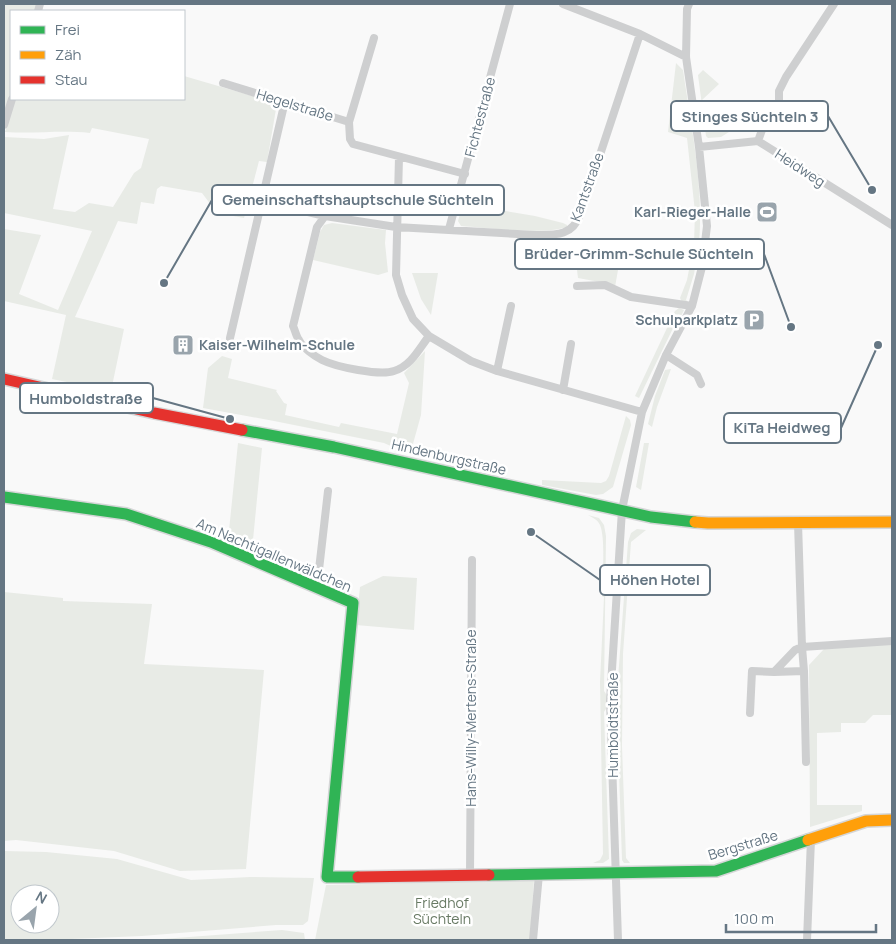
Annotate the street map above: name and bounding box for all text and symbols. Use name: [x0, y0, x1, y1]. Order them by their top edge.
legend: [10, 10, 185, 100]
text: Frei: [55, 19, 80, 40]
text: Zäh: [55, 44, 82, 65]
text: Stau: [55, 69, 88, 90]
street label: Fichtestraße: [460, 75, 499, 159]
street label: Hegelstraße: [254, 84, 336, 125]
callout: Stinges Süchteln 3: [671, 101, 828, 131]
text: Stinges Süchteln 3: [681, 106, 819, 127]
street label: Heidweg: [771, 144, 829, 191]
street label: Kantstraße: [565, 150, 608, 224]
callout: Gemeinschaftshauptschule Süchteln: [212, 185, 504, 215]
text: Gemeinschaftshauptschule Süchteln: [222, 189, 494, 210]
sports icon: Karl-Rieger-Halle: [755, 200, 779, 224]
place label: Karl-Rieger-Halle: [634, 202, 751, 221]
callout: Brüder-Grimm-Schule Süchteln: [515, 239, 764, 269]
text: Brüder-Grimm-Schule Süchteln: [524, 243, 754, 264]
parking icon: Schulparkplatz: [742, 308, 766, 332]
place label: Schulparkplatz: [635, 310, 738, 329]
building icon: Kaiser-Wilhelm-Schule: [171, 333, 195, 357]
place label: Kaiser-Wilhelm-Schule: [199, 335, 355, 354]
callout: Humboldstraße: [20, 383, 153, 413]
text: Humboldstraße: [29, 388, 143, 409]
callout: KiTa Heidweg: [724, 413, 841, 443]
text: KiTa Heidweg: [734, 417, 830, 438]
street label: Hindenburgstraße: [390, 434, 508, 479]
street label: Am Nachtigallenwäldchen: [194, 513, 355, 596]
callout: Höhen Hotel: [600, 565, 710, 595]
text: Höhen Hotel: [610, 569, 700, 590]
street label: Hans-Willy-Mertens-Straße: [461, 629, 480, 807]
street label: Humboldtstraße: [603, 672, 622, 778]
street label: Bergstraße: [706, 825, 780, 864]
north arrow: [10, 884, 60, 934]
text: N: [33, 886, 51, 908]
park label: Friedhof Süchteln: [413, 893, 471, 928]
scale bar: [726, 902, 876, 934]
text: 100 m: [734, 908, 774, 929]

